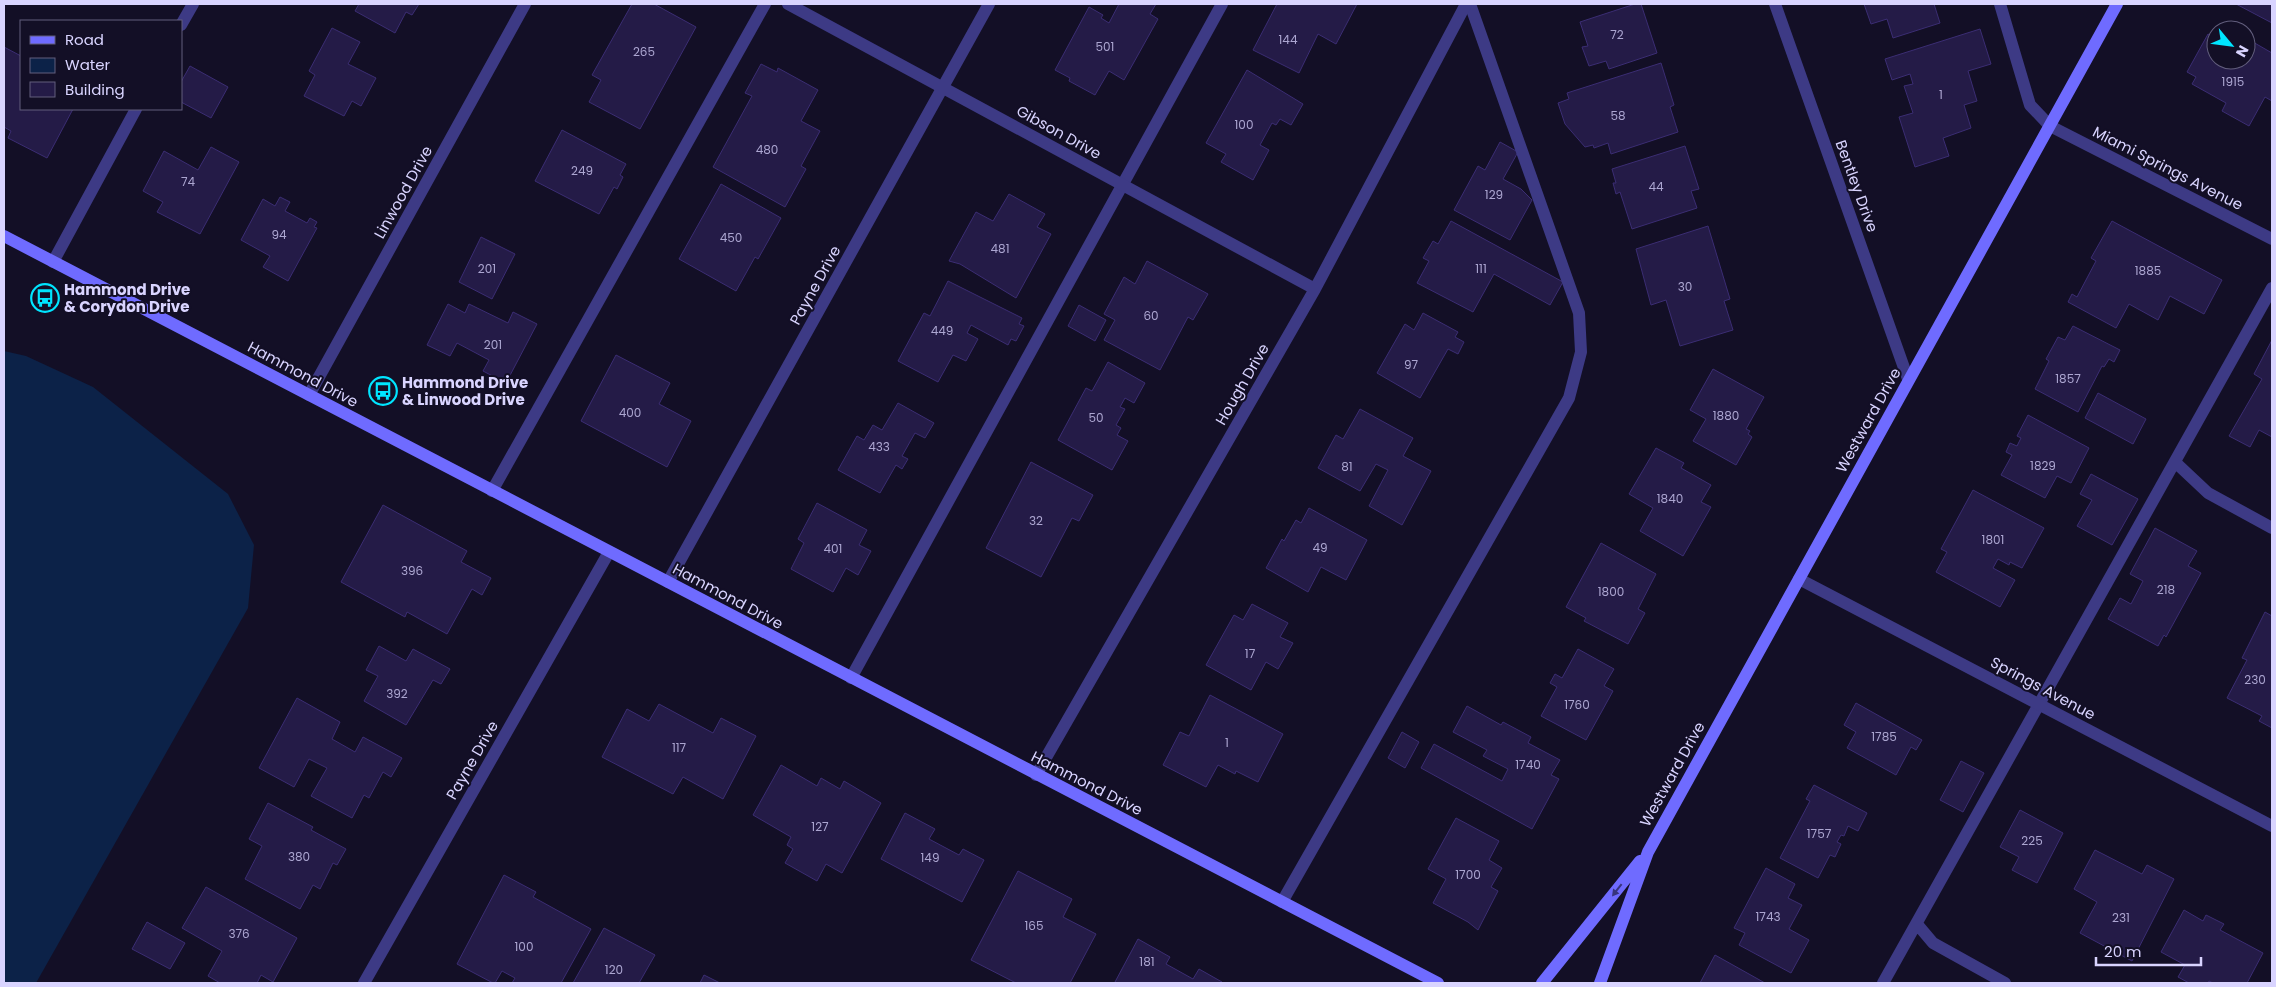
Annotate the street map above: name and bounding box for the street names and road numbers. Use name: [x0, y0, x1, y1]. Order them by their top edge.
street label: Gibson Drive: [1013, 100, 1105, 164]
street label: Miami Springs Avenue: [2089, 121, 2247, 215]
street label: Bentley Drive: [1831, 137, 1883, 235]
street label: Linwood Drive: [369, 142, 437, 242]
street label: Payne Drive: [785, 242, 845, 328]
street label: Hammond Drive: [244, 336, 362, 412]
street label: Hough Drive: [1210, 339, 1274, 429]
street label: Westward Drive: [1830, 364, 1906, 476]
street label: Hammond Drive: [669, 558, 787, 634]
street label: Springs Avenue: [1987, 651, 2099, 725]
street label: Payne Drive: [441, 717, 503, 803]
street label: Westward Drive: [1634, 718, 1710, 830]
street label: Hammond Drive: [1028, 746, 1146, 820]

